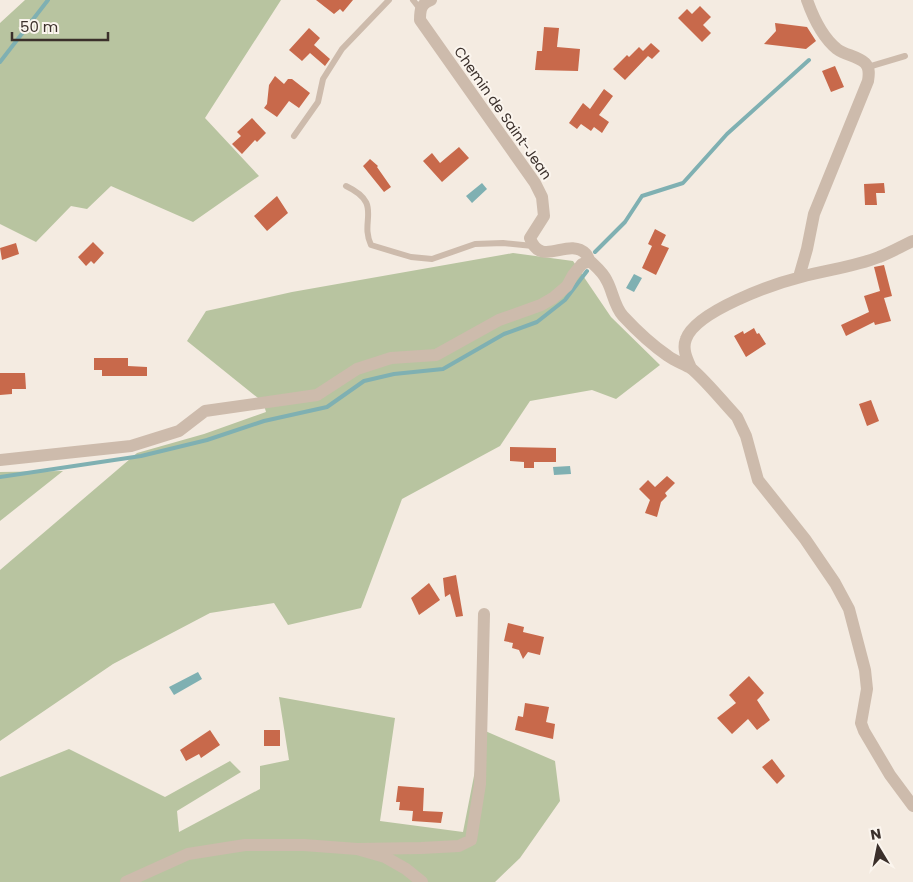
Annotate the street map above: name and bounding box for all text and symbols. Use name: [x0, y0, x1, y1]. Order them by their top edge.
scale bar: [12, 10, 109, 42]
text: 50 m: [20, 16, 58, 37]
street label: Chemin de Saint-Jean: [449, 42, 557, 184]
north arrow: [853, 822, 903, 872]
text: N: [869, 823, 883, 845]

